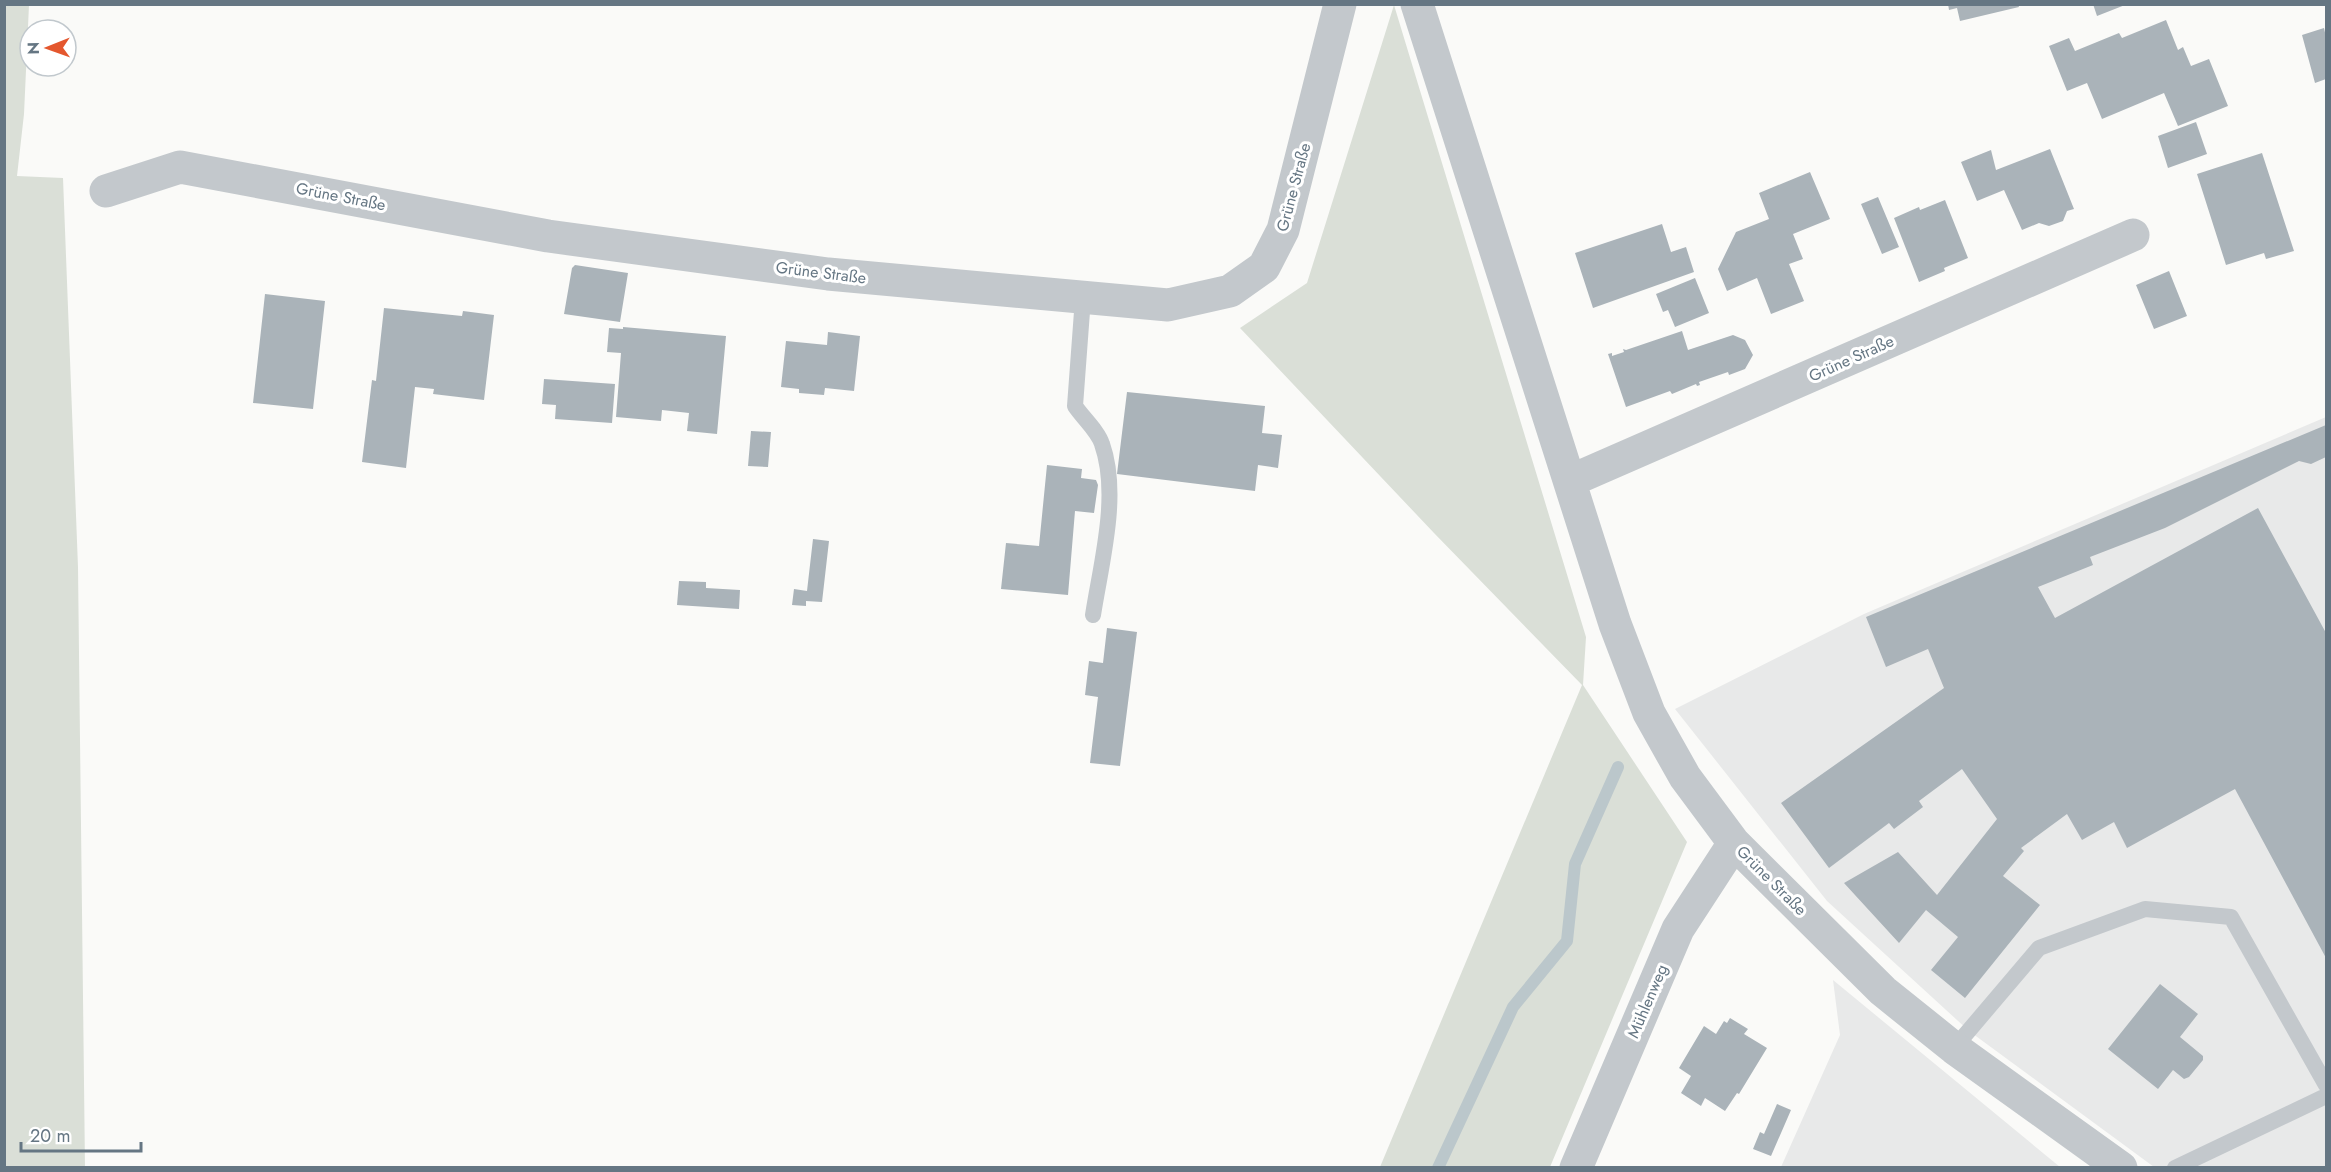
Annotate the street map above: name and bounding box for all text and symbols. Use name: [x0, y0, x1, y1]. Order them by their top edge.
north arrow: [18, 18, 78, 78]
text: N: [22, 42, 45, 55]
street label: Grüne Straße: [1271, 140, 1316, 234]
street label: Grüne Straße: [294, 177, 388, 216]
street label: Grüne Straße: [774, 256, 867, 289]
street label: Grüne Straße: [1805, 329, 1897, 387]
street label: Grüne Straße: [1731, 840, 1812, 921]
street label: Mühlenweg: [1622, 961, 1673, 1042]
scale bar: [21, 1115, 141, 1153]
text: 20 m: [30, 1123, 70, 1149]

